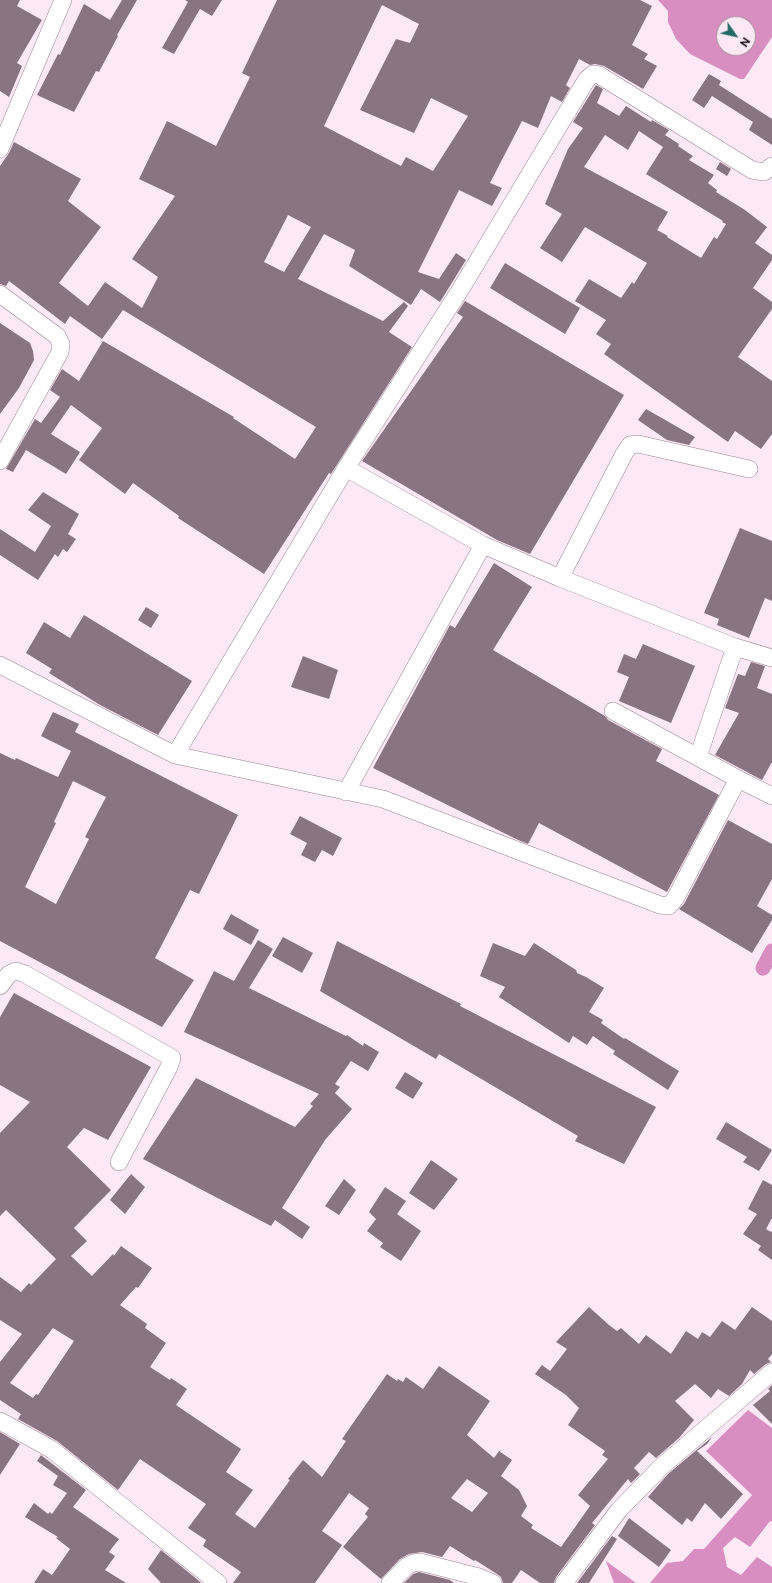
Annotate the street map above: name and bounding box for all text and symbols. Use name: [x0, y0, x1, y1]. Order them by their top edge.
north arrow: [716, 16, 756, 56]
text: N: [738, 35, 753, 49]

